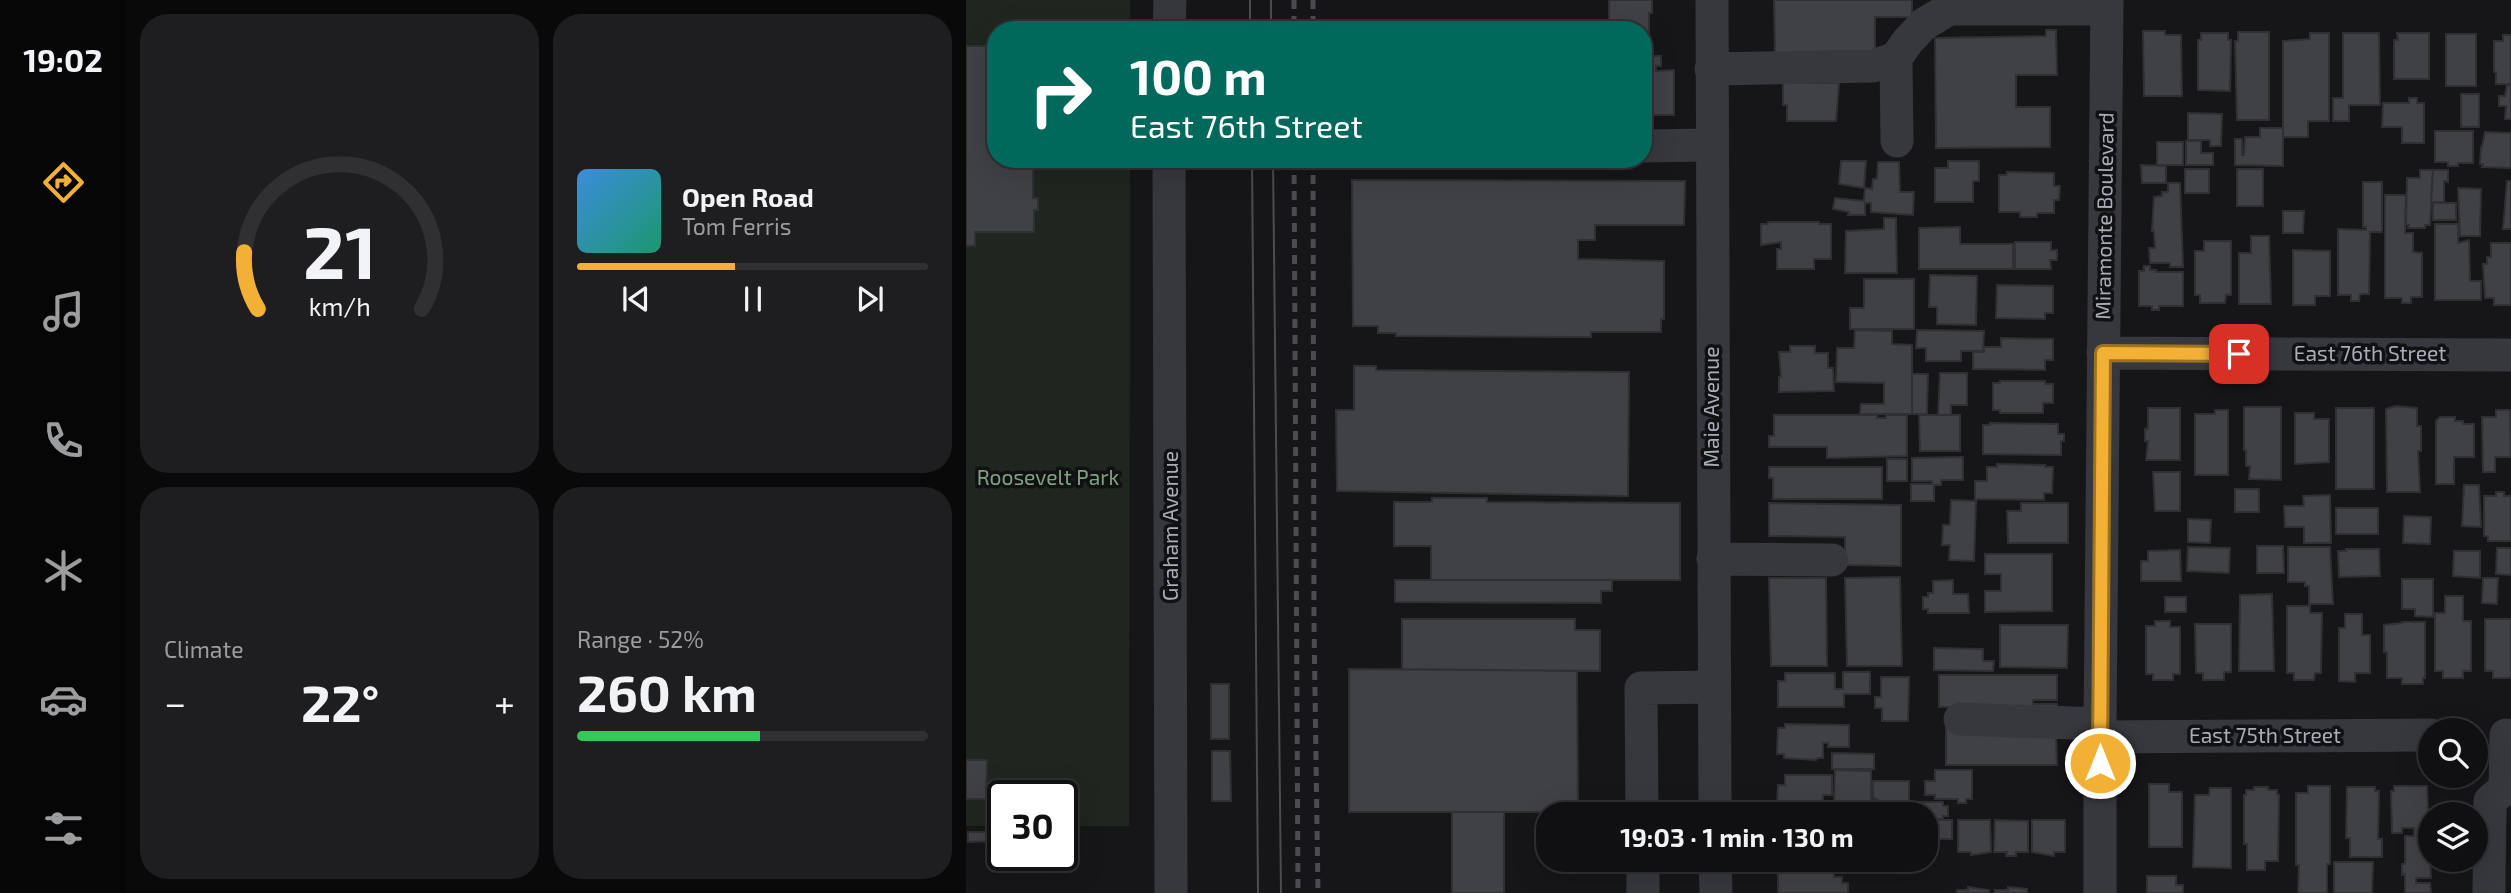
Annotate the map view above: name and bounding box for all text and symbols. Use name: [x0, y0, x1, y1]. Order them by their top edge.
text: 19:02: [23, 40, 103, 78]
text: 100 m: [1130, 46, 1267, 105]
icon: right: [1015, 49, 1106, 140]
text: East 76th Street: [1130, 106, 1363, 144]
street label: Miramonte Boulevard: [2089, 112, 2118, 320]
icon: directions: [39, 158, 88, 207]
text: Open Road: [682, 181, 814, 212]
text: 21: [303, 207, 376, 295]
text: Tom Ferris: [682, 212, 791, 240]
icon: previous: [617, 280, 655, 318]
icon: pause: [734, 280, 772, 318]
icon: next: [851, 280, 889, 318]
icon: music: [39, 287, 88, 336]
text: km/h: [308, 291, 371, 321]
pin: [2209, 324, 2269, 384]
icon: arrive: [2220, 335, 2258, 373]
street label: East 76th Street: [2294, 340, 2446, 365]
street label: Maie Avenue: [1698, 347, 1723, 467]
icon: phone: [39, 416, 88, 465]
street label: Graham Avenue: [1157, 451, 1182, 601]
park label: Roosevelt Park: [977, 464, 1120, 489]
icon: climate: [39, 546, 88, 595]
text: Range · 52%: [577, 625, 704, 653]
text: Climate: [164, 635, 244, 663]
text: 260 km: [577, 660, 757, 722]
text: 22°: [301, 670, 379, 732]
icon: car: [39, 675, 88, 724]
text: −: [164, 679, 186, 725]
text: +: [494, 679, 515, 725]
map controls: [2418, 718, 2488, 872]
button: search: [2418, 718, 2488, 788]
street label: East 75th Street: [2189, 722, 2341, 747]
position arrow: [2063, 726, 2137, 800]
speed limit sign: 30: [987, 780, 1078, 871]
button: layers: [2418, 802, 2488, 872]
icon: filters: [39, 804, 88, 853]
text: 19:03 · 1 min · 130 m: [1620, 821, 1854, 852]

